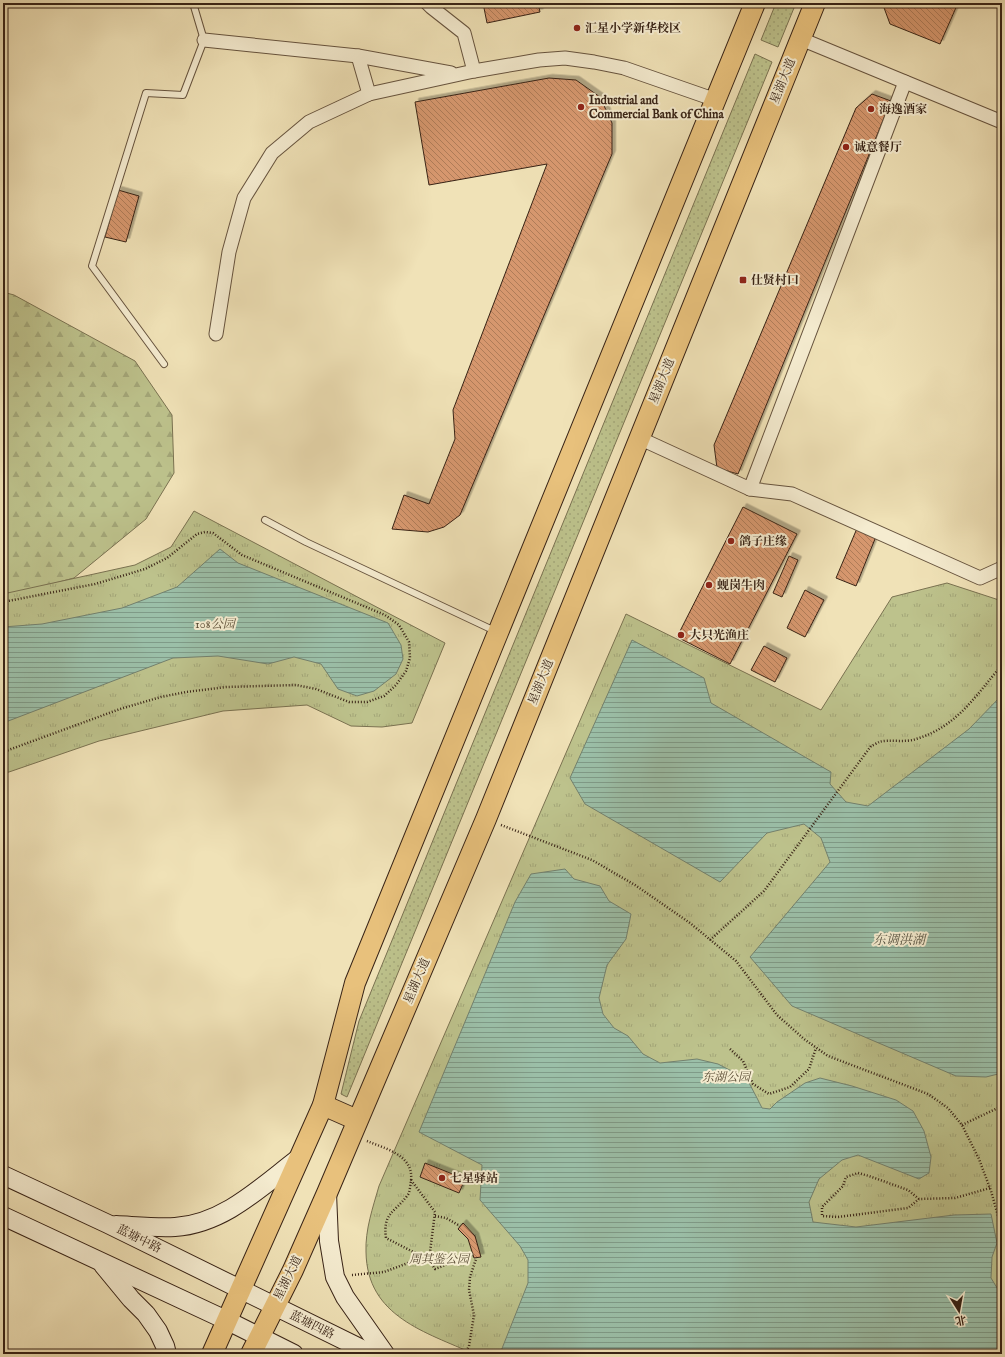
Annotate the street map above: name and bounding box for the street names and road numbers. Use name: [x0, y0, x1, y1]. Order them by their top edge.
street label: 星湖大道: [767, 56, 799, 106]
street label: 星湖大道: [646, 356, 678, 406]
street label: 星湖大道: [525, 657, 557, 707]
street label: 星湖大道: [401, 956, 433, 1006]
street label: 蓝塘中路: [114, 1222, 164, 1256]
street label: 星湖大道: [271, 1253, 305, 1303]
street label: 蓝塘四路: [287, 1308, 337, 1342]

